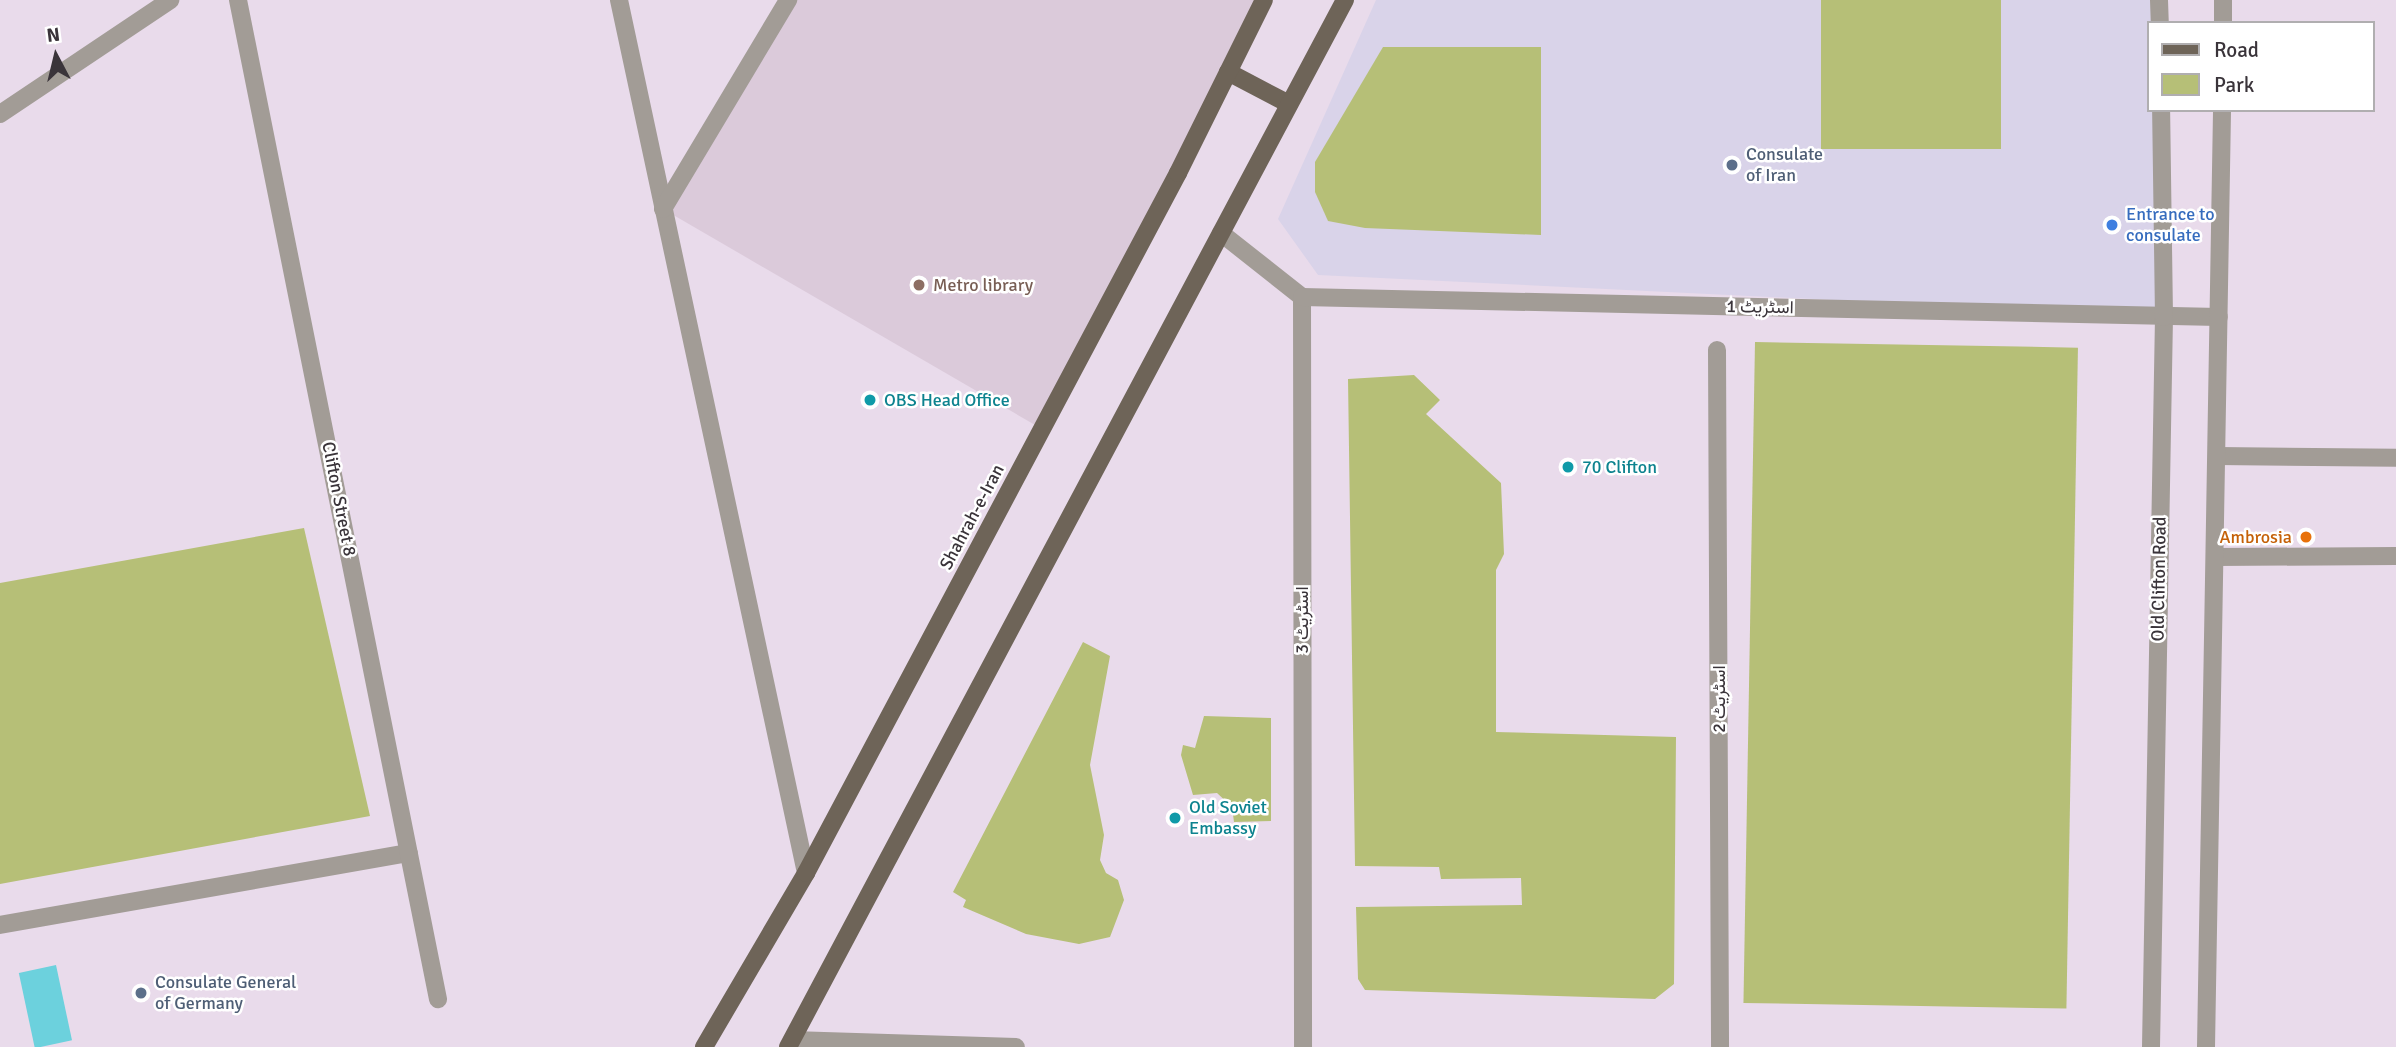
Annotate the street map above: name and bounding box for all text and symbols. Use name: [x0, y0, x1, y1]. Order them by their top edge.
north arrow: [21, 21, 91, 91]
legend: [2148, 21, 2375, 112]
text: N: [45, 22, 61, 48]
text: Road: [2214, 37, 2259, 63]
text: Park: [2214, 72, 2254, 98]
place label: Consulate of Iran: [1746, 144, 1823, 186]
marker: Consulate of Iran: [1724, 157, 1740, 173]
place label: Entrance to consulate: [2126, 204, 2215, 246]
marker: Entrance to consulate: [2104, 217, 2120, 233]
place label: Metro library: [933, 274, 1033, 296]
marker: Metro library: [911, 277, 927, 293]
street label: اسٹریٹ 1: [1726, 296, 1794, 318]
place label: OBS Head Office: [884, 389, 1010, 411]
marker: OBS Head Office: [862, 392, 878, 408]
street label: Clifton Street 8: [317, 440, 361, 558]
place label: 70 Clifton: [1582, 456, 1657, 478]
marker: 70 Clifton: [1560, 459, 1576, 475]
street label: Shahrah-e-Iran: [935, 461, 1009, 573]
street label: Old Clifton Road: [2147, 517, 2171, 641]
place label: Ambrosia: [2220, 526, 2292, 548]
marker: Ambrosia: [2298, 529, 2314, 545]
street label: اسٹریٹ 3: [1291, 586, 1313, 654]
street label: اسٹریٹ 2: [1708, 665, 1730, 733]
place label: Old Soviet Embassy: [1189, 797, 1267, 840]
marker: Old Soviet Embassy: [1167, 810, 1183, 826]
place label: Consulate General of Germany: [155, 972, 296, 1014]
marker: Consulate General of Germany: [133, 985, 149, 1001]

